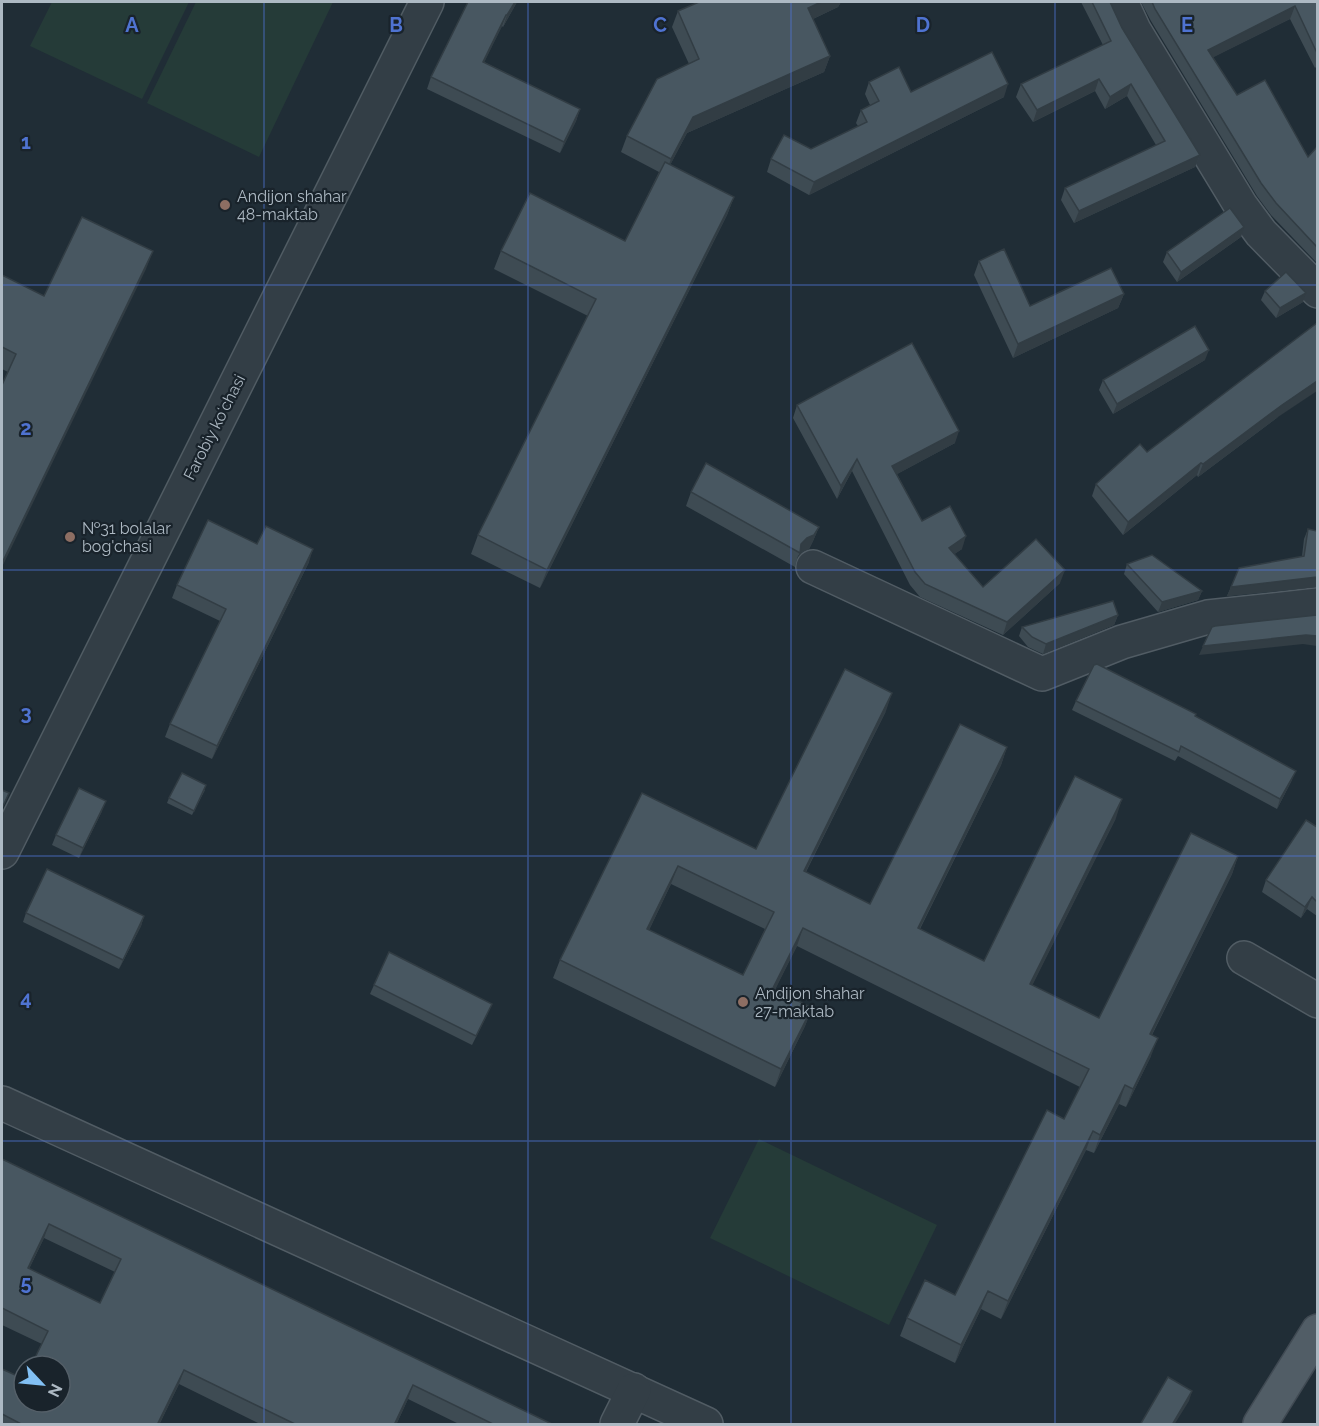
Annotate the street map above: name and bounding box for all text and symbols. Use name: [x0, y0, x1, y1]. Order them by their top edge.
text: A: [125, 13, 139, 37]
text: B: [389, 13, 403, 37]
text: C: [653, 13, 667, 37]
text: D: [916, 13, 930, 37]
text: E: [1181, 13, 1193, 37]
text: 1: [21, 130, 31, 154]
place label: Andijon shahar 48-maktab: [237, 187, 347, 224]
marker: Andijon shahar 48-maktab: [218, 198, 232, 212]
street label: Farobiy koʻchasi: [180, 371, 249, 483]
text: 2: [20, 416, 32, 440]
place label: №31 bolalar bog'chasi: [82, 519, 171, 556]
marker: №31 bolalar bog'chasi: [63, 530, 77, 544]
text: 3: [20, 701, 32, 725]
place label: Andijon shahar 27-maktab: [755, 984, 865, 1021]
text: 4: [20, 986, 32, 1010]
marker: Andijon shahar 27-maktab: [736, 995, 750, 1009]
text: 5: [20, 1271, 32, 1295]
north arrow: [12, 1354, 72, 1414]
text: N: [44, 1381, 66, 1400]

